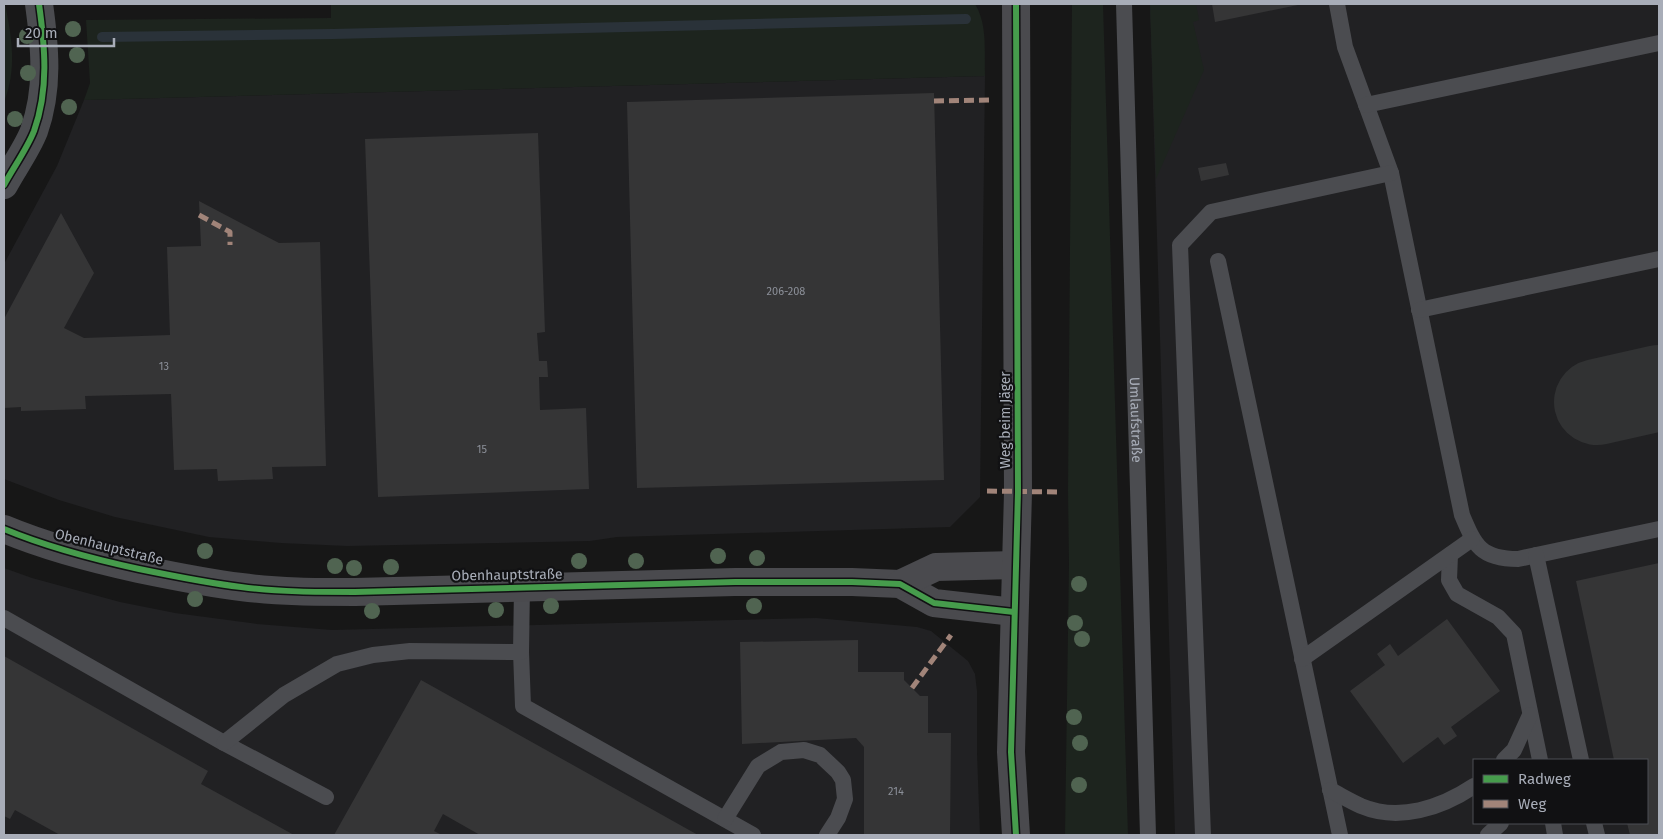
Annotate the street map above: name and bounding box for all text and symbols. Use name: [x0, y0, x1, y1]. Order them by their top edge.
scale bar: [18, 15, 114, 47]
text: 20 m: [25, 24, 58, 42]
house number: 206-208: [767, 285, 805, 298]
house number: 13: [159, 360, 169, 373]
street label: Weg beim Jäger: [997, 371, 1014, 469]
street label: Umlaufstraße: [1126, 377, 1146, 463]
house number: 15: [477, 443, 488, 456]
street label: Obenhauptstraße: [53, 525, 165, 569]
street label: Obenhauptstraße: [451, 566, 563, 584]
legend: [1473, 759, 1648, 824]
text: Radweg: [1518, 770, 1571, 788]
house number: 214: [888, 785, 904, 798]
text: Weg: [1518, 795, 1546, 813]

